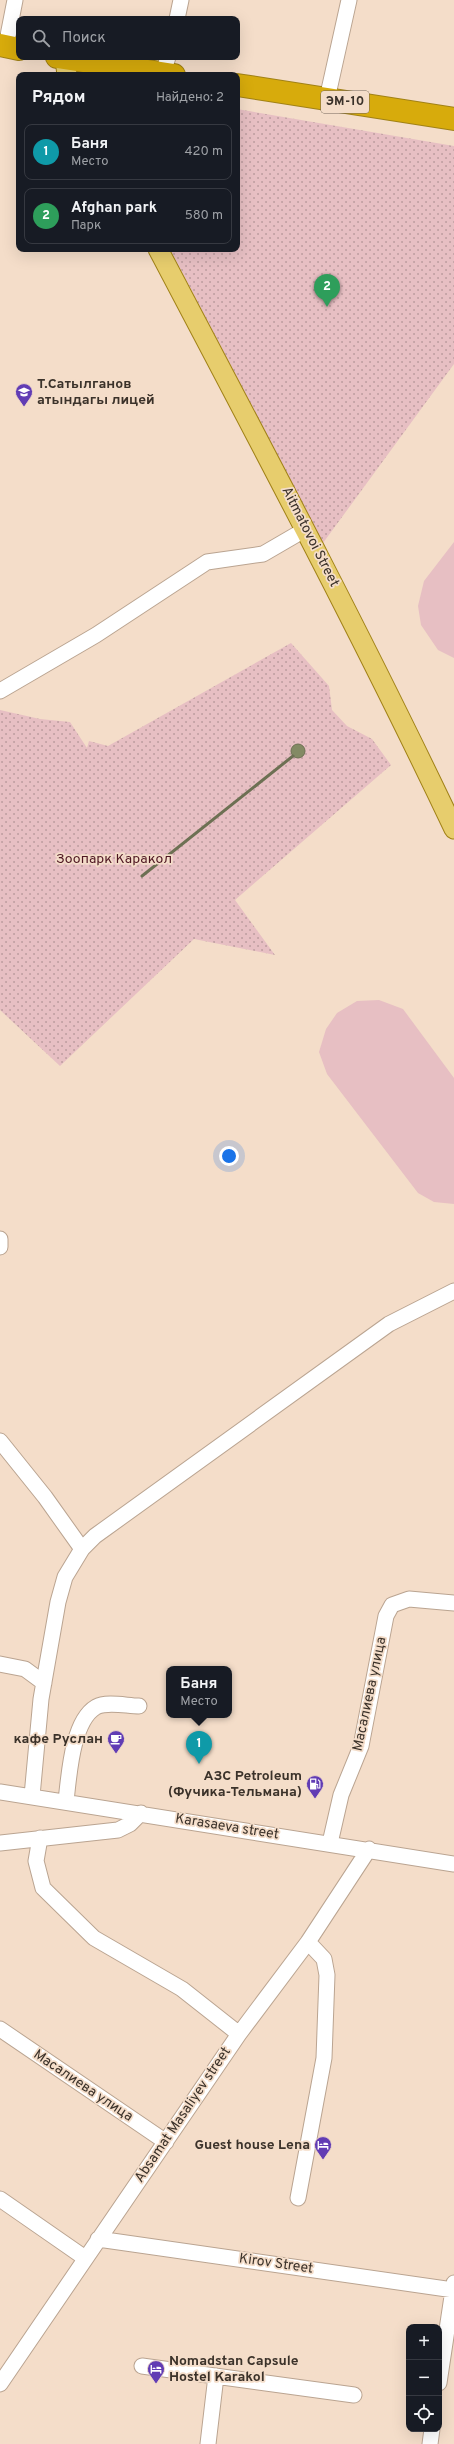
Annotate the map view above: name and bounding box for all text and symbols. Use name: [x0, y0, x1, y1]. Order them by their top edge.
search box: [16, 16, 240, 60]
icon: search: [30, 27, 52, 49]
text: Поиск: [62, 29, 106, 48]
text: Рядом: [32, 87, 85, 109]
text: Найдено: 2: [156, 90, 224, 106]
road number: ЭМ-10: [321, 91, 369, 113]
text: Баня: [71, 135, 108, 154]
text: 1: [43, 144, 49, 160]
text: 420 m: [185, 144, 223, 160]
text: Место: [71, 154, 108, 170]
text: Afghan park: [71, 199, 157, 218]
text: 2: [42, 208, 50, 224]
text: 580 m: [185, 208, 223, 224]
text: Парк: [71, 218, 101, 234]
pin: 2: [314, 274, 340, 307]
place label: Т.Сатылганов атындагы лицей: [37, 376, 155, 409]
school or university icon: Т.Сатылганов атындагы лицей: [14, 382, 34, 407]
street label: Aitmatovoi Street: [277, 484, 343, 590]
park label: Зоопарк Каракол: [56, 851, 172, 868]
your location: [219, 1146, 239, 1166]
street label: Масалиева улица: [350, 1635, 390, 1753]
popup: [166, 1666, 232, 1718]
text: Баня: [180, 1675, 217, 1694]
text: Место: [180, 1694, 218, 1710]
cafe icon: кафе Руслан: [106, 1729, 126, 1754]
place label: кафе Руслан: [13, 1731, 103, 1748]
pin: 1: [186, 1731, 212, 1764]
place label: АЗС Petroleum (Фучика-Тельмана): [168, 1768, 302, 1801]
fuel station icon: АЗС Petroleum (Фучика-Тельмана): [305, 1774, 325, 1799]
street label: Karasaeva street: [174, 1810, 280, 1844]
street label: Absamat Masaliyev street: [131, 2044, 235, 2186]
street label: Масалиева улица: [30, 2046, 136, 2126]
hotel icon: Guest house Lena: [313, 2135, 333, 2160]
place label: Guest house Lena: [194, 2137, 310, 2154]
street label: Kirov Street: [238, 2250, 314, 2278]
map controls: [406, 2324, 442, 2432]
button: +: [406, 2324, 442, 2360]
place label: Nomadstan Capsule Hostel Karakol: [169, 2353, 299, 2386]
hotel icon: Nomadstan Capsule Hostel Karakol: [146, 2359, 166, 2384]
button: −: [406, 2360, 442, 2396]
button: locate: [406, 2396, 442, 2432]

